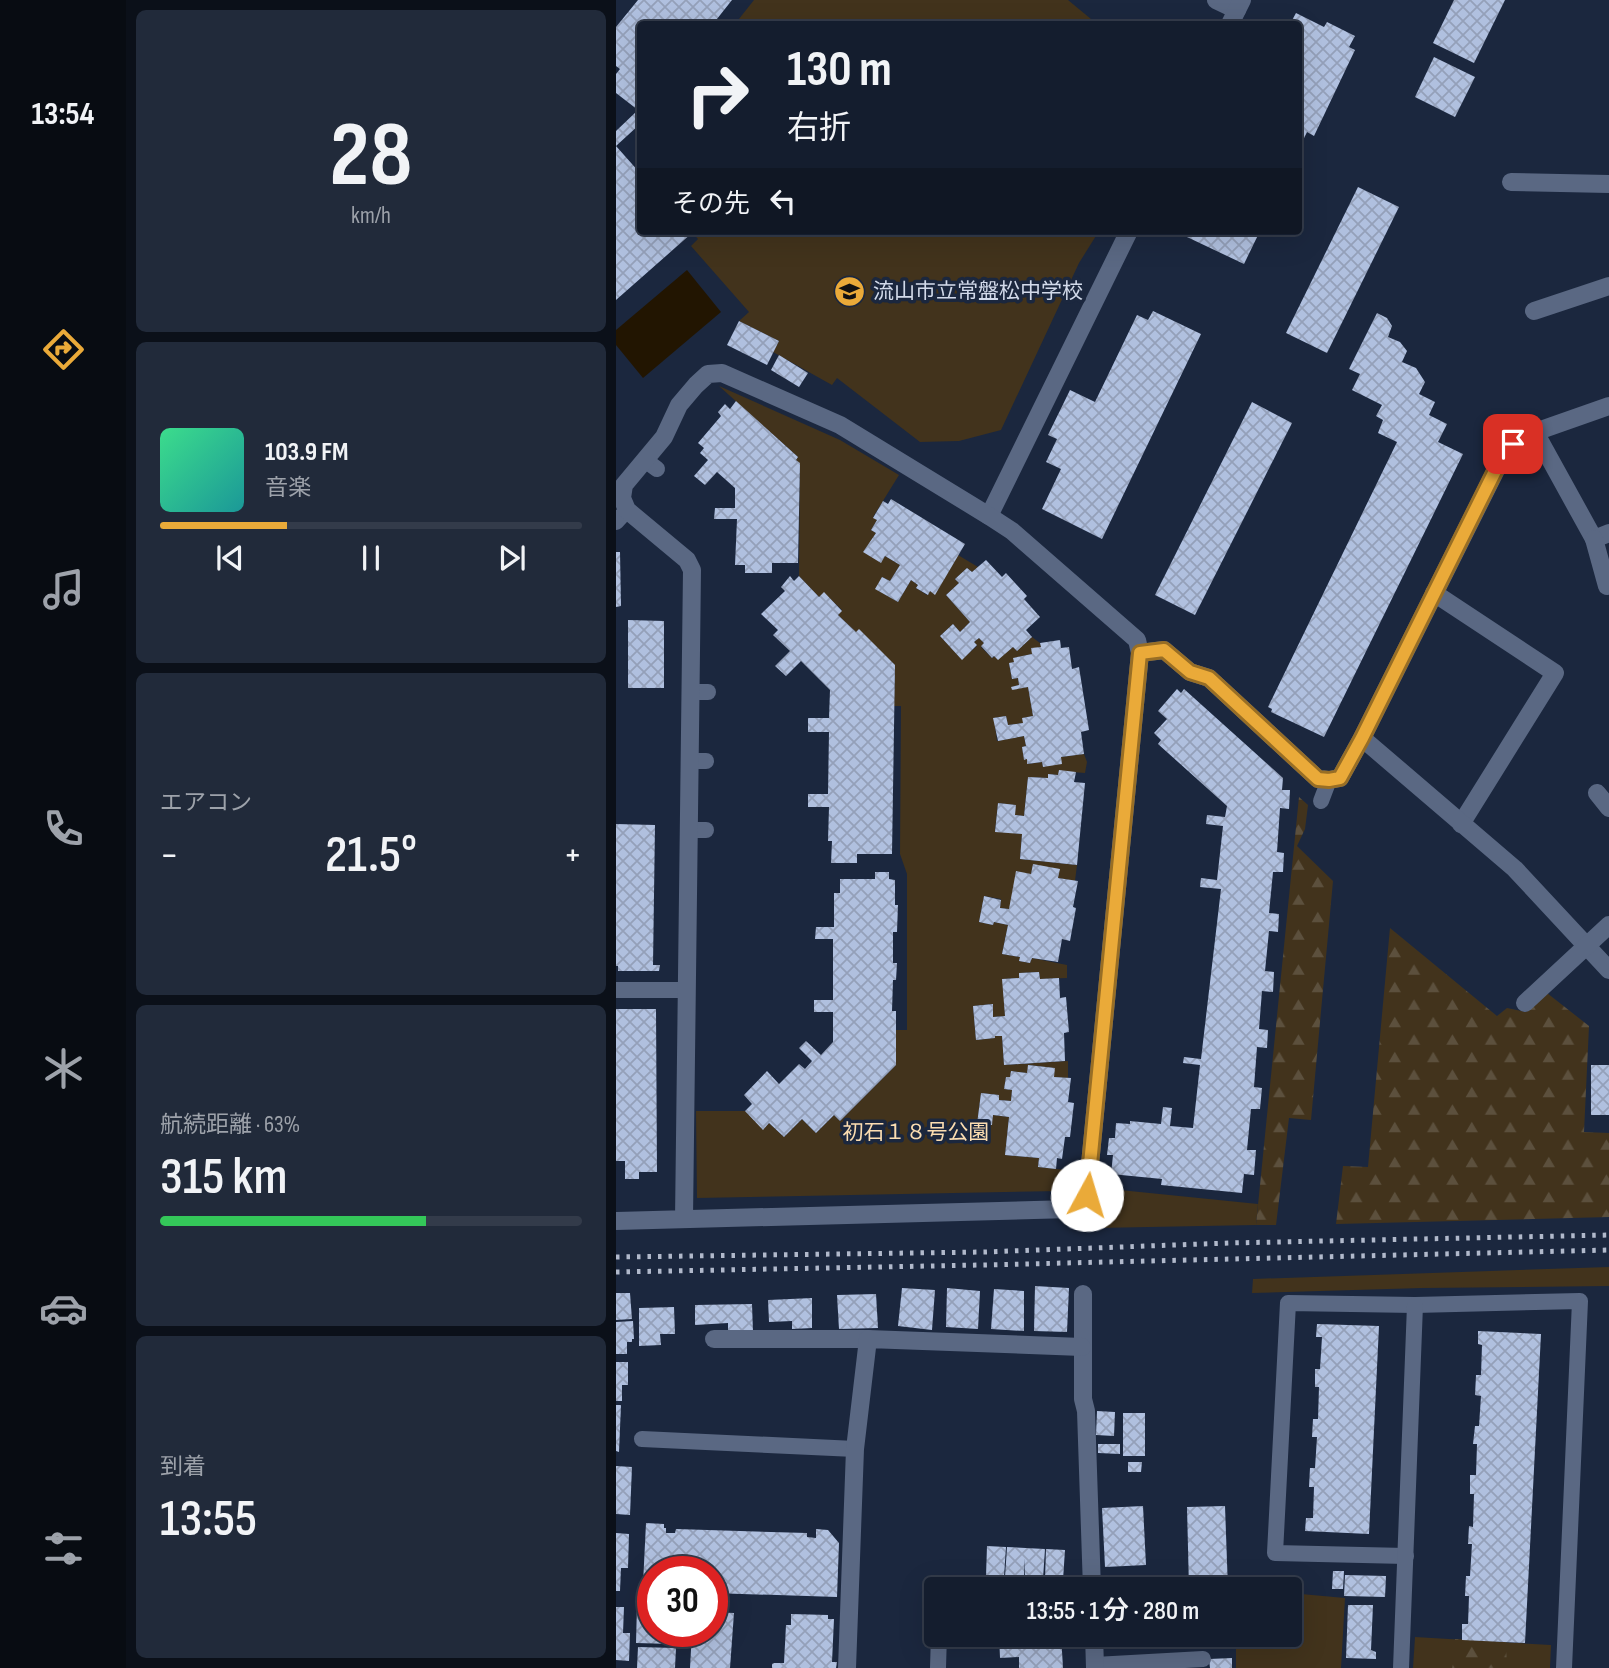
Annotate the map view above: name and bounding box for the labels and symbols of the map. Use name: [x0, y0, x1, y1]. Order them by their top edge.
school or university icon: 流山市立常盤松中学校: [833, 274, 867, 308]
place label: 流山市立常盤松中学校: [873, 279, 1083, 304]
pin: [1483, 414, 1543, 474]
park label: 初石１８号公園: [843, 1120, 990, 1145]
position arrow: [1050, 1158, 1124, 1232]
speed limit sign: 30: [637, 1556, 728, 1647]

